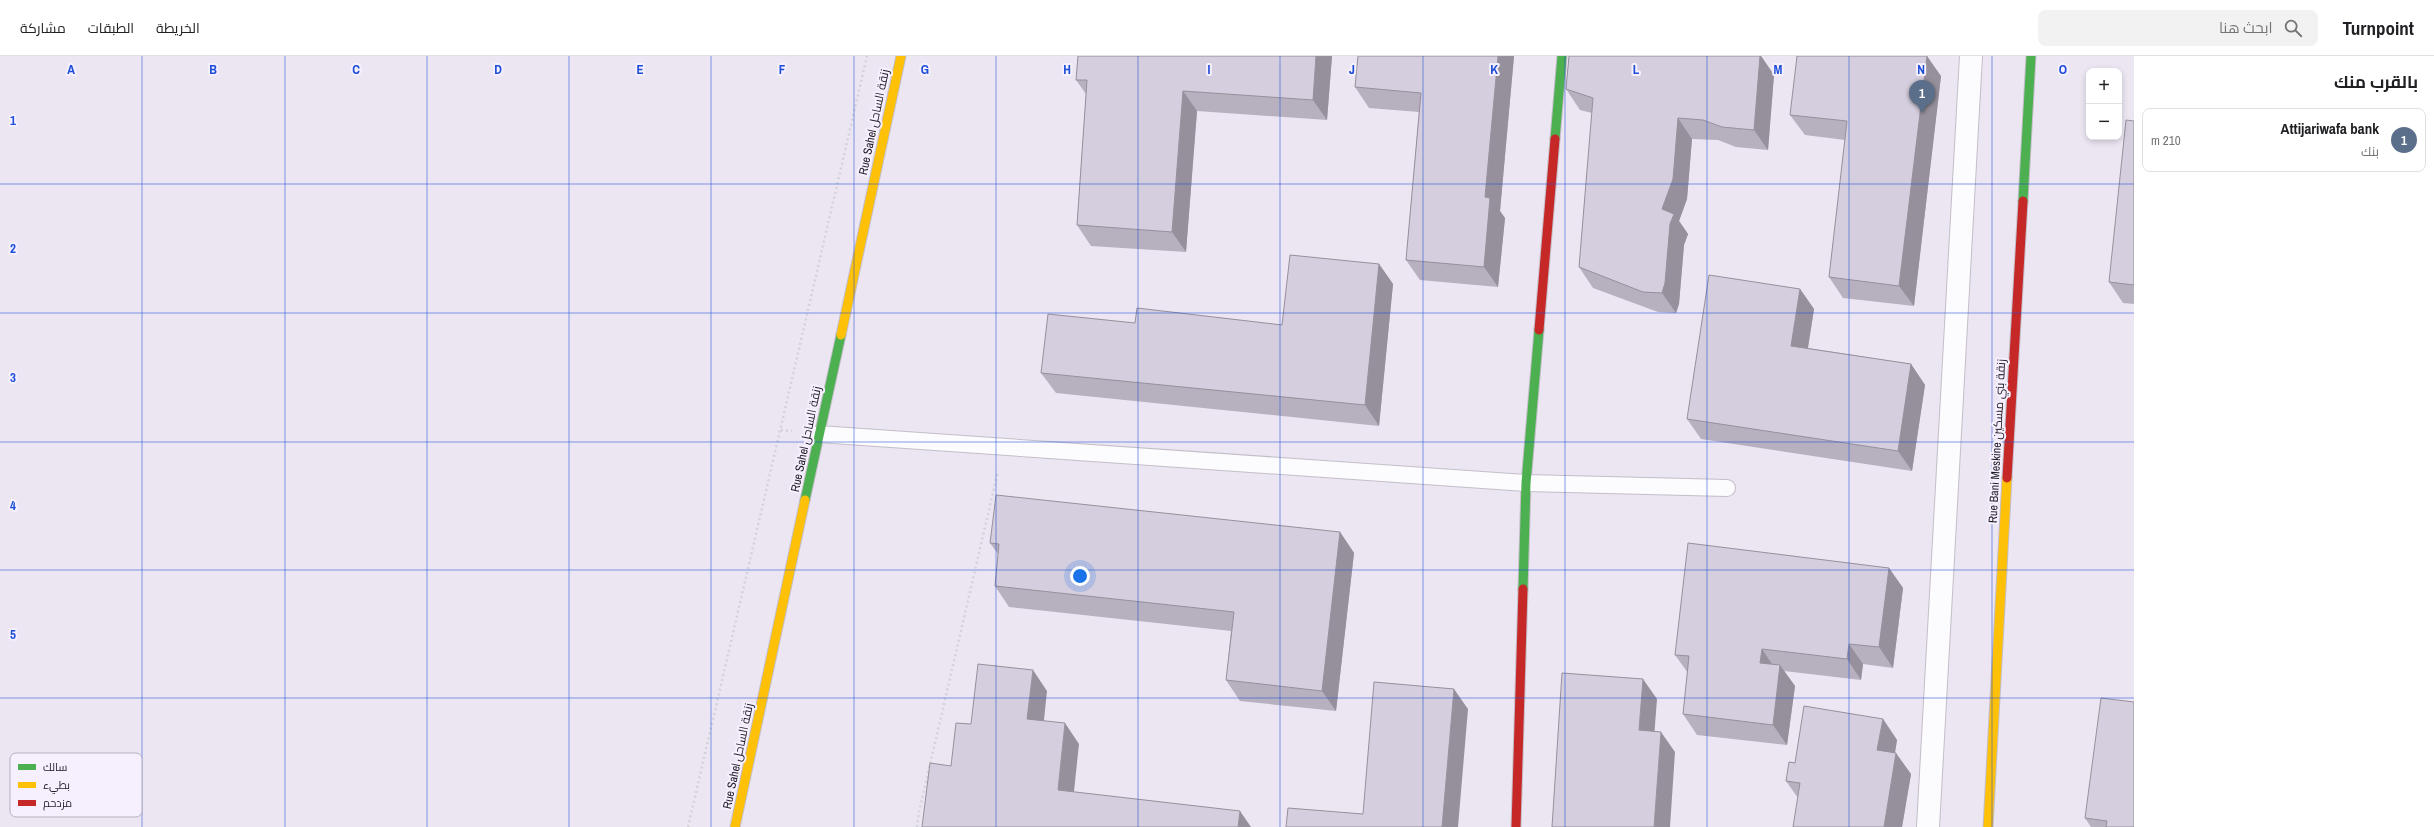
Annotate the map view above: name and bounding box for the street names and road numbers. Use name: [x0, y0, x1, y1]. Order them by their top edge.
street label: Rue Sahel زنقة الساحل: [855, 68, 893, 176]
street label: Rue Bani Meskine زنقة بني مسكين: [1985, 358, 2011, 524]
street label: Rue Sahel زنقة الساحل: [787, 385, 825, 493]
street label: Rue Sahel زنقة الساحل: [719, 702, 757, 810]

